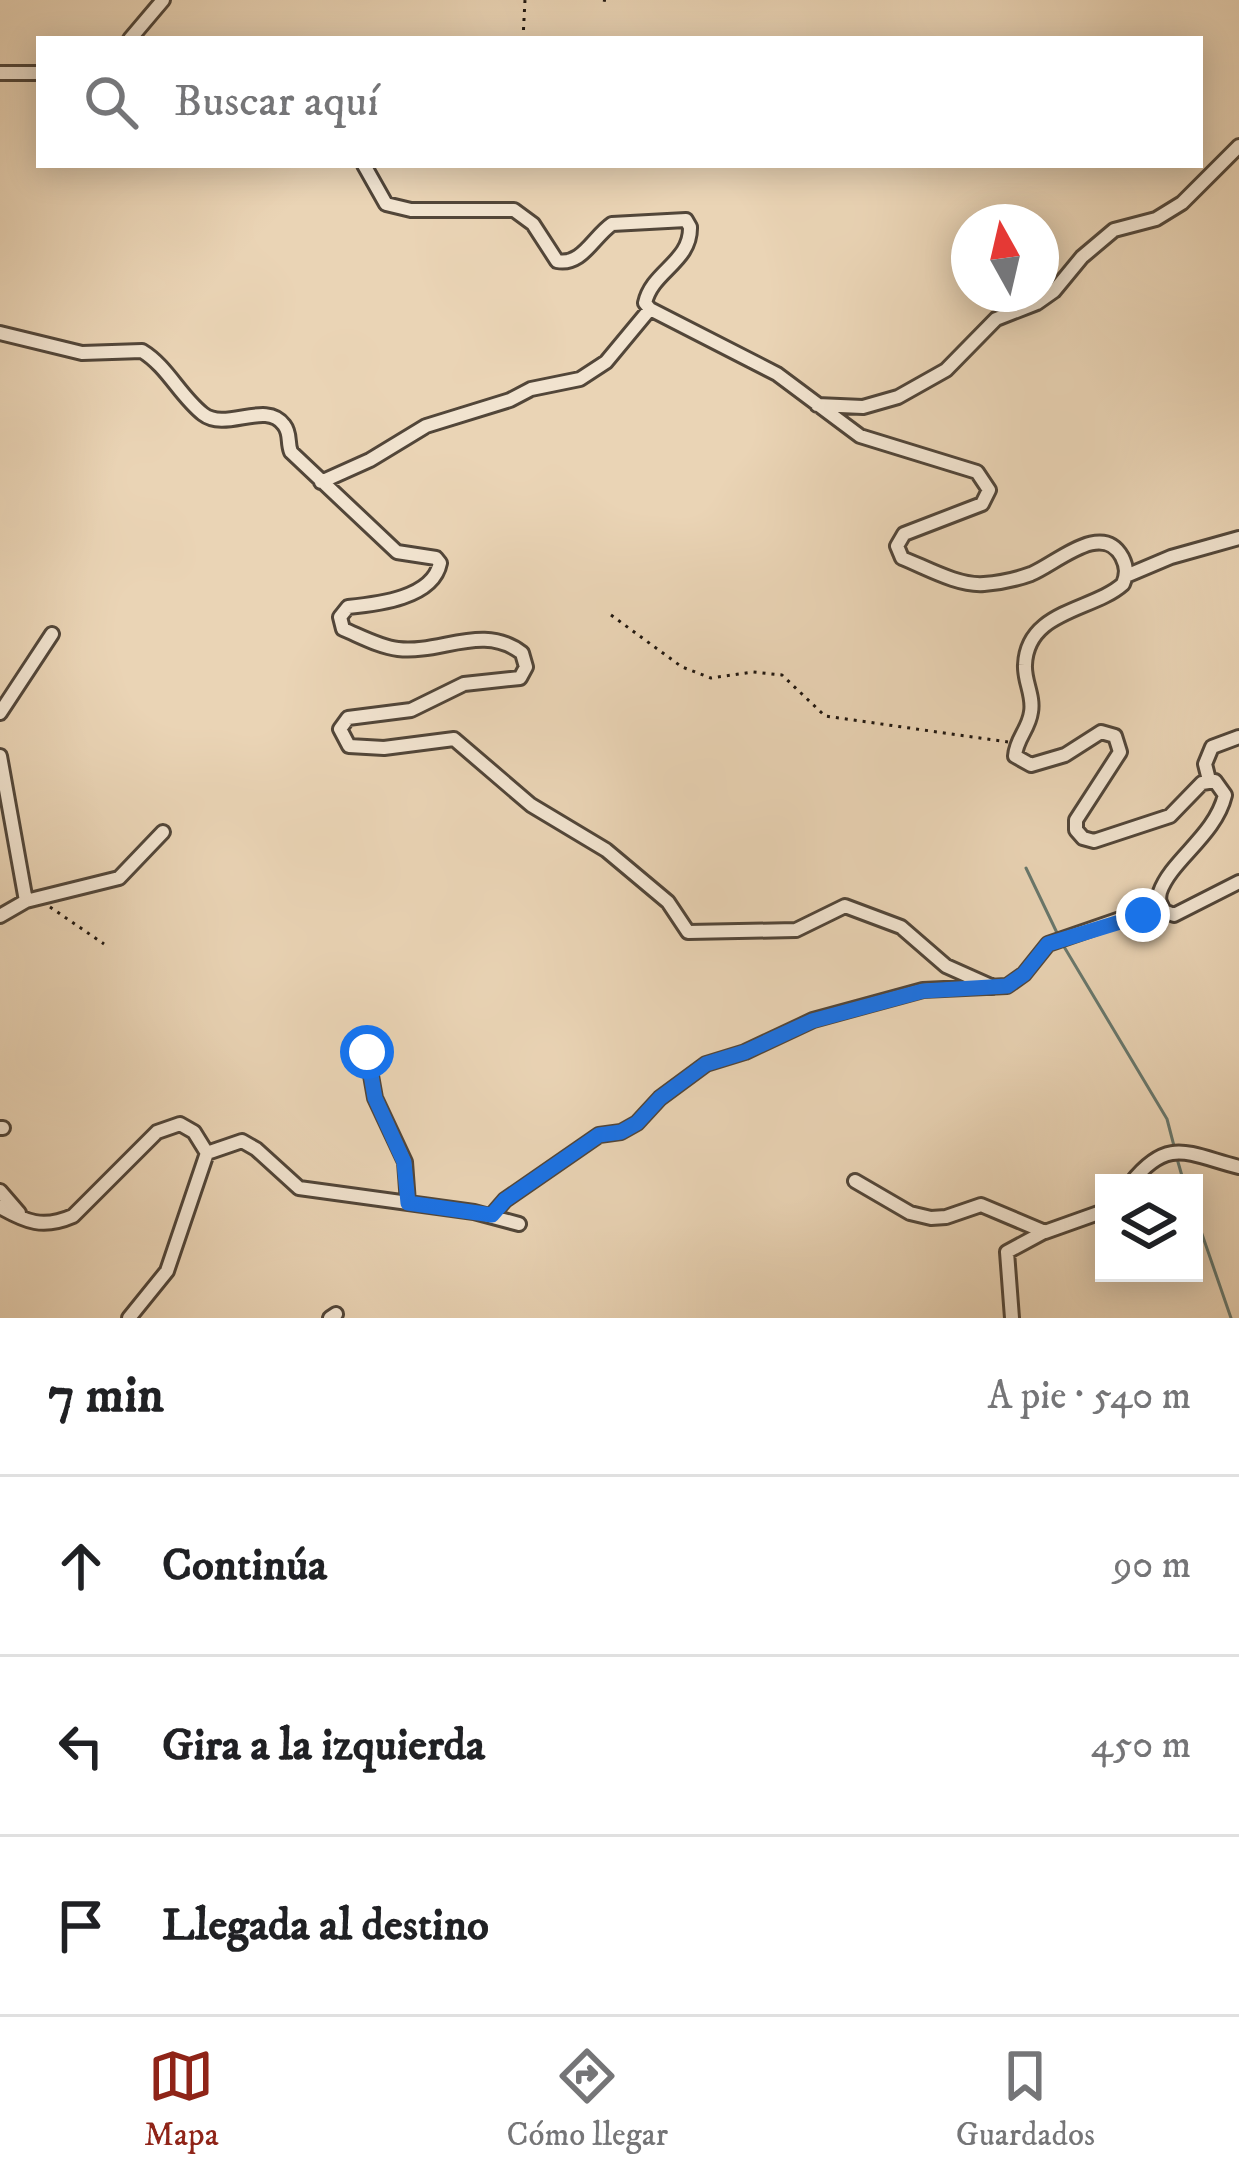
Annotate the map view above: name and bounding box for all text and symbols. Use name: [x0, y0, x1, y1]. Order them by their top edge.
search box: [36, 36, 1203, 168]
icon: search: [78, 69, 144, 135]
text: Buscar aquí: [174, 74, 379, 130]
north arrow: [951, 204, 1059, 312]
route end: [1116, 888, 1170, 942]
route start: [340, 1025, 394, 1079]
map controls: [1095, 1174, 1203, 1282]
button: layers: [1095, 1174, 1203, 1282]
text: 7 min: [48, 1364, 164, 1428]
text: A pie · 540 m: [988, 1372, 1191, 1421]
icon: ahead: [48, 1533, 114, 1599]
text: Continúa: [162, 1538, 327, 1594]
text: 90 m: [1113, 1541, 1191, 1590]
icon: left: [48, 1713, 114, 1779]
text: Gira a la izquierda: [162, 1718, 485, 1774]
text: 450 m: [1091, 1721, 1191, 1770]
icon: arrive: [48, 1893, 114, 1959]
text: Llegada al destino: [162, 1898, 489, 1954]
tab: Mapa: [144, 2043, 219, 2156]
tab: Cómo llegar: [506, 2043, 668, 2156]
tab: Guardados: [956, 2043, 1095, 2156]

